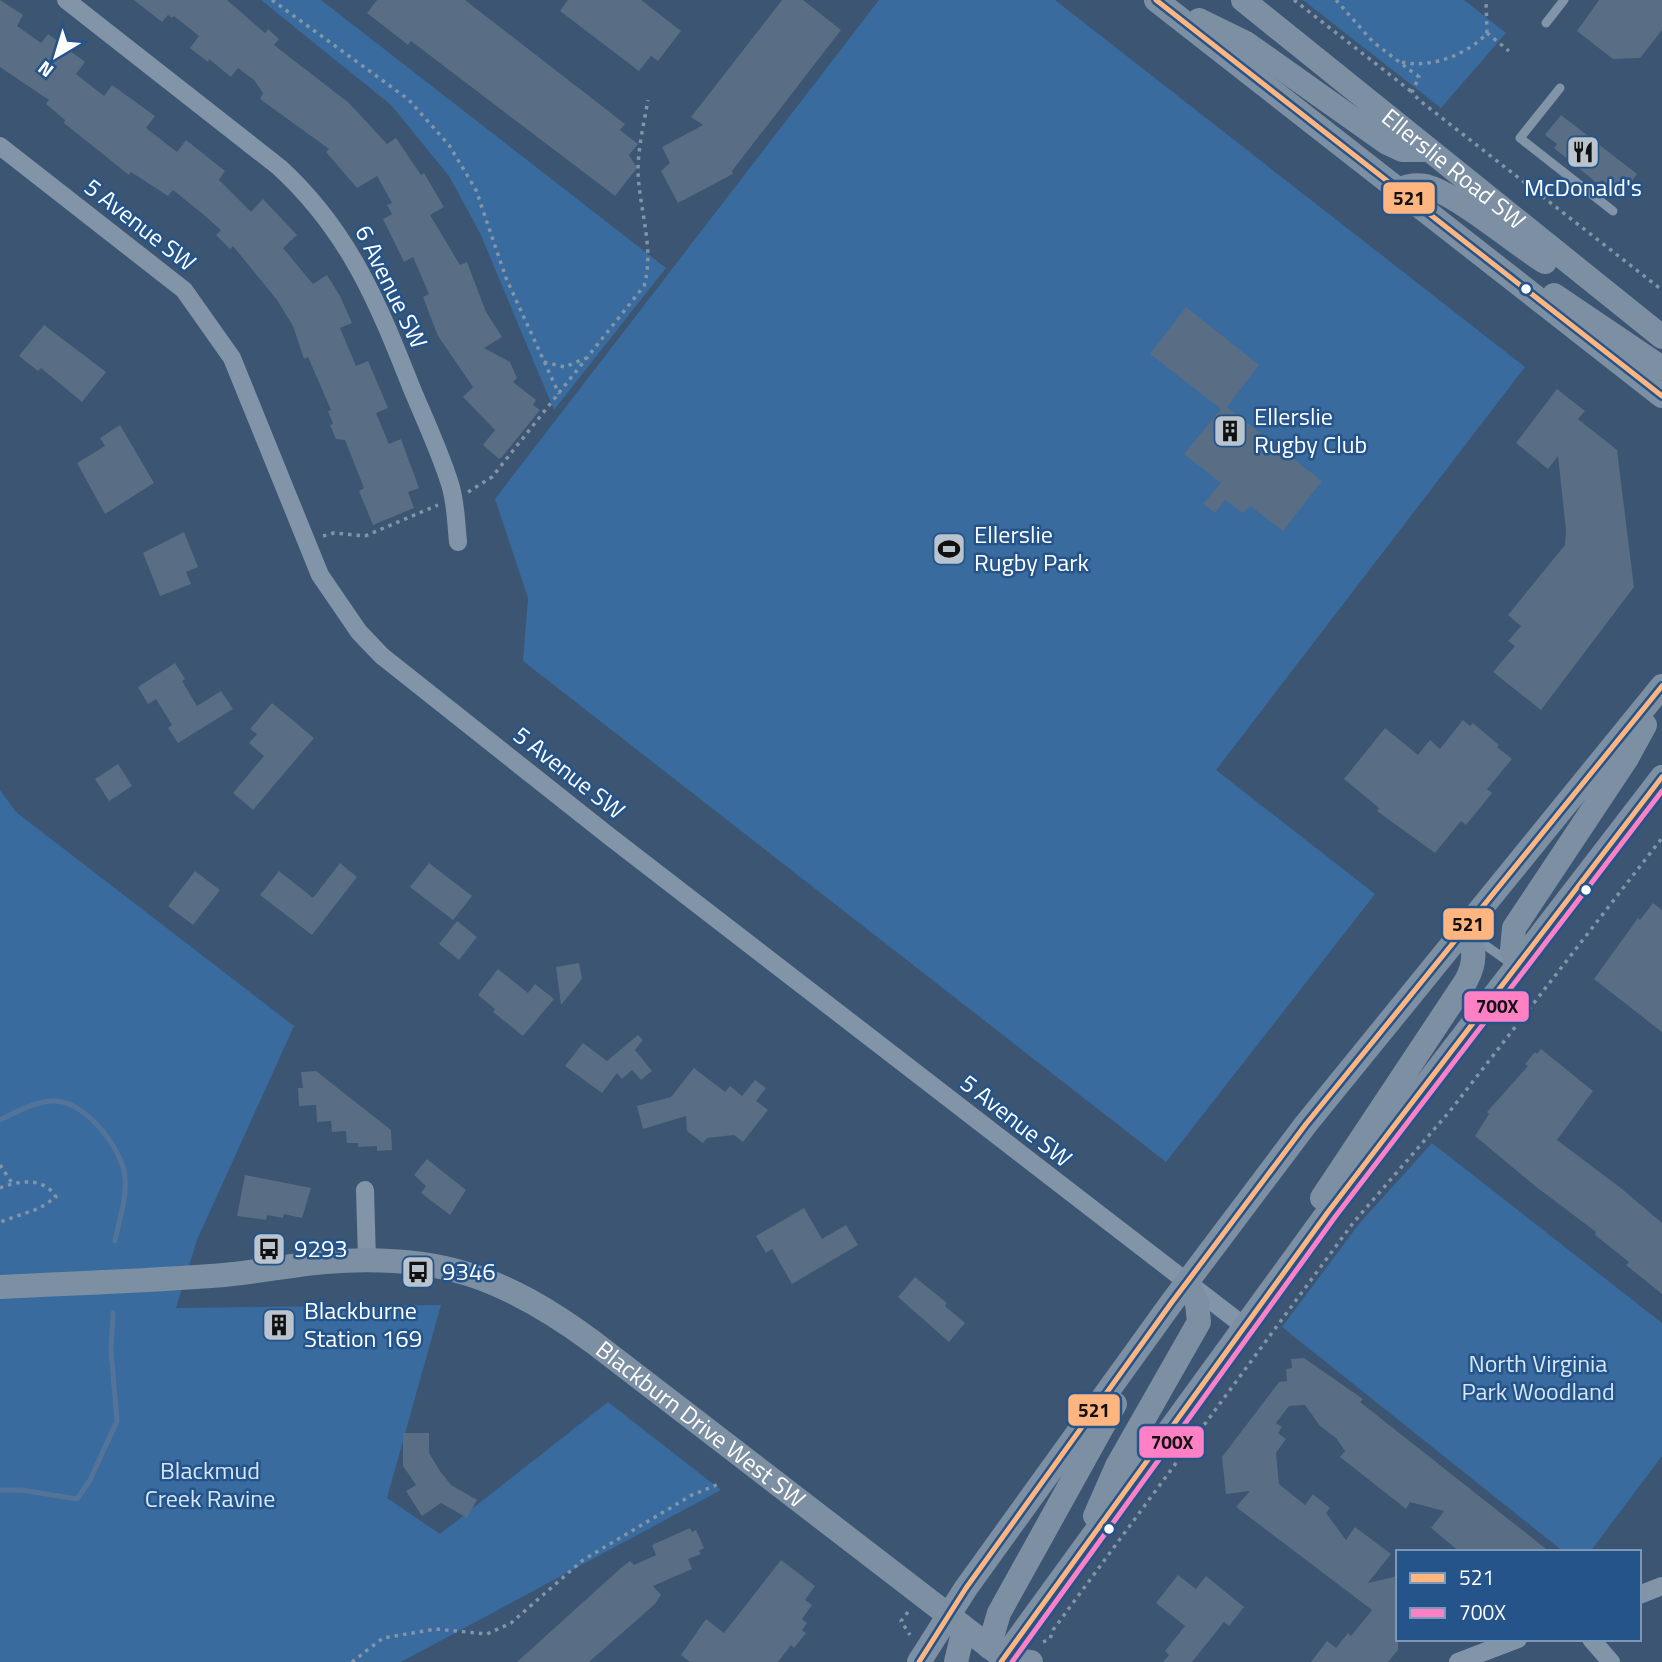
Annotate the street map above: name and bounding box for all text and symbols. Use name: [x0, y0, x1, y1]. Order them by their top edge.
north arrow: [21, 21, 91, 91]
text: N: [31, 54, 59, 85]
street label: Ellerslie Road SW: [1374, 99, 1534, 238]
restaurant icon: McDonald's: [1564, 133, 1602, 171]
street label: 5 Avenue SW: [77, 169, 204, 279]
place label: McDonald's: [1524, 169, 1642, 205]
line badge: 521: [1382, 181, 1436, 215]
text: 521: [1393, 183, 1425, 212]
street label: 6 Avenue SW: [346, 219, 437, 354]
unlabelled marker: [1519, 282, 1533, 296]
place label: Ellerslie Rugby Club: [1254, 398, 1367, 462]
building icon: Ellerslie Rugby Club: [1211, 412, 1249, 450]
place label: Ellerslie Rugby Park: [974, 516, 1090, 580]
sports icon: Ellerslie Rugby Park: [930, 530, 968, 568]
street label: 5 Avenue SW: [506, 717, 633, 827]
unlabelled marker: [1579, 883, 1593, 897]
line badge: 521: [1442, 907, 1495, 941]
text: 521: [1452, 909, 1484, 938]
line badge: 700X: [1463, 990, 1530, 1023]
text: 700X: [1476, 991, 1519, 1020]
street label: 5 Avenue SW: [953, 1065, 1080, 1175]
bus stop icon: 9293: [250, 1230, 288, 1268]
place label: 9293: [294, 1230, 348, 1266]
bus stop icon: 9346: [399, 1253, 437, 1291]
place label: 9346: [442, 1253, 496, 1289]
place label: Blackburne Station 169: [304, 1292, 422, 1356]
building icon: Blackburne Station 169: [260, 1306, 298, 1344]
street label: Blackburn Drive West SW: [589, 1331, 814, 1516]
park label: North Virginia Park Woodland: [1461, 1345, 1615, 1409]
line badge: 521: [1067, 1393, 1121, 1427]
text: 521: [1078, 1395, 1110, 1424]
line badge: 700X: [1138, 1425, 1205, 1459]
text: 700X: [1151, 1427, 1194, 1456]
park label: Blackmud Creek Ravine: [145, 1452, 275, 1516]
unlabelled marker: [1102, 1522, 1116, 1536]
legend: [1396, 1550, 1641, 1641]
text: 521: [1459, 1561, 1494, 1593]
text: 700X: [1459, 1596, 1506, 1628]

